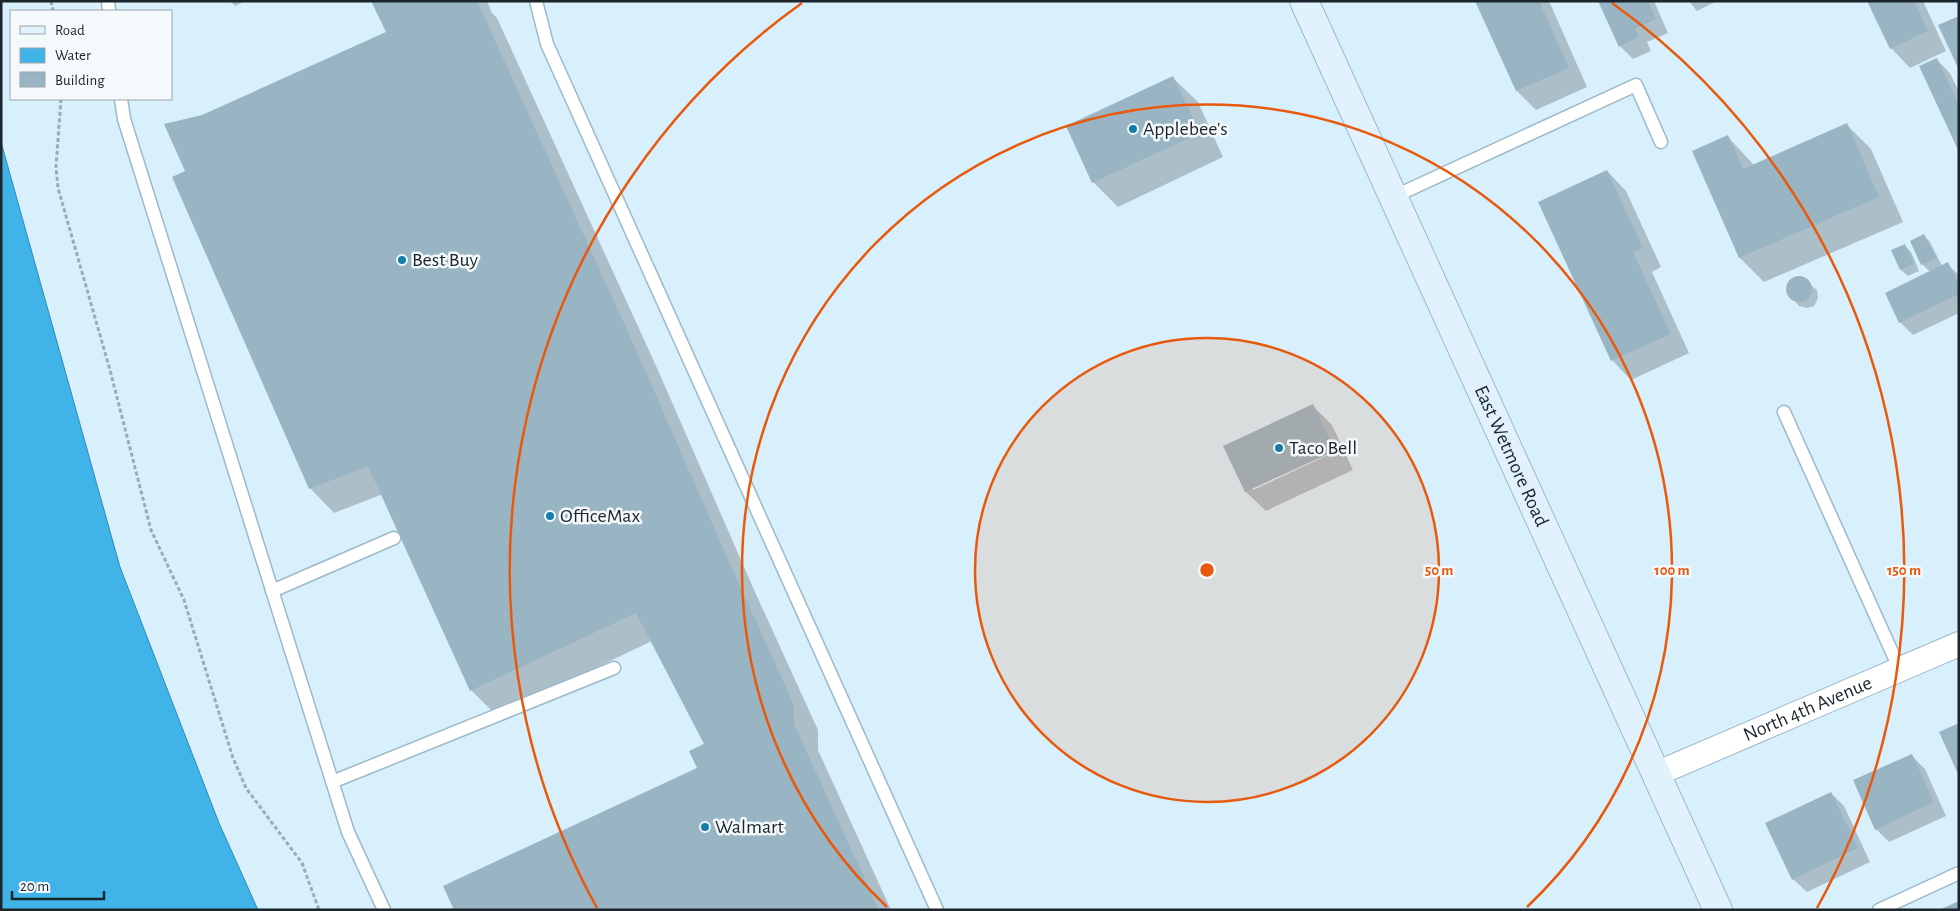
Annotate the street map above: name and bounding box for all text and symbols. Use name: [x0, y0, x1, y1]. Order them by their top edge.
legend: [10, 10, 172, 100]
text: Road: [55, 23, 85, 38]
text: Water: [55, 48, 91, 63]
text: Building: [55, 73, 105, 88]
place label: Applebee's: [1143, 119, 1228, 139]
marker: Applebee's: [1127, 123, 1139, 135]
place label: Best Buy: [412, 250, 479, 270]
marker: Best Buy: [396, 254, 408, 266]
street label: East Wetmore Road: [1471, 382, 1552, 530]
place label: Taco Bell: [1289, 438, 1357, 458]
marker: Taco Bell: [1273, 442, 1285, 454]
place label: OfficeMax: [560, 506, 641, 526]
marker: OfficeMax: [544, 510, 556, 522]
centre of rings: [1198, 561, 1216, 579]
text: 50 m: [1425, 563, 1453, 578]
text: 100 m: [1654, 563, 1690, 578]
text: 150 m: [1887, 563, 1921, 578]
street label: North 4th Avenue: [1740, 673, 1875, 745]
place label: Walmart: [715, 817, 784, 837]
marker: Walmart: [699, 821, 711, 833]
scale bar: [12, 868, 105, 900]
text: 20 m: [20, 879, 49, 894]

